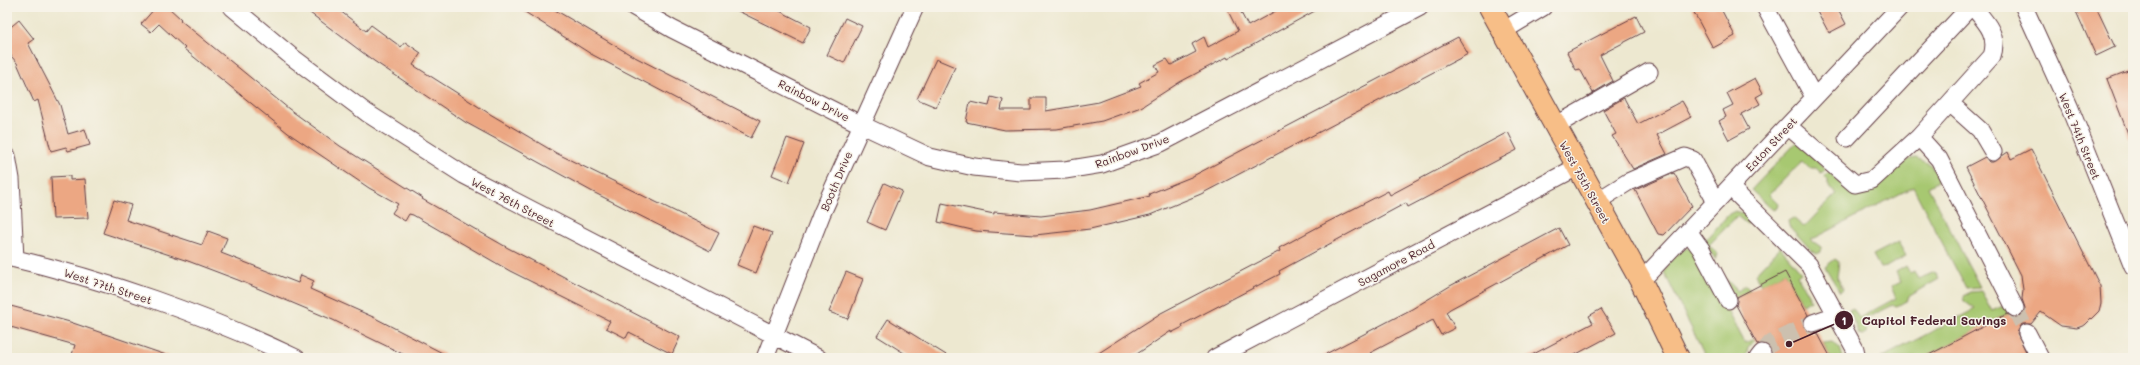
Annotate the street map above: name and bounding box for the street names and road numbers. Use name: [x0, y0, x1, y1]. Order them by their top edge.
street label: Rainbow Drive: [776, 76, 852, 124]
street label: West 74th Street: [2056, 90, 2104, 182]
street label: Eaton Street: [1742, 113, 1800, 174]
street label: Rainbow Drive: [1093, 131, 1171, 171]
street label: West 75th Street: [1556, 138, 1614, 226]
street label: Booth Drive: [817, 149, 855, 213]
street label: West 76th Street: [469, 174, 557, 230]
street label: Sagamore Road: [1355, 236, 1437, 290]
street label: West 77th Street: [62, 265, 154, 307]

